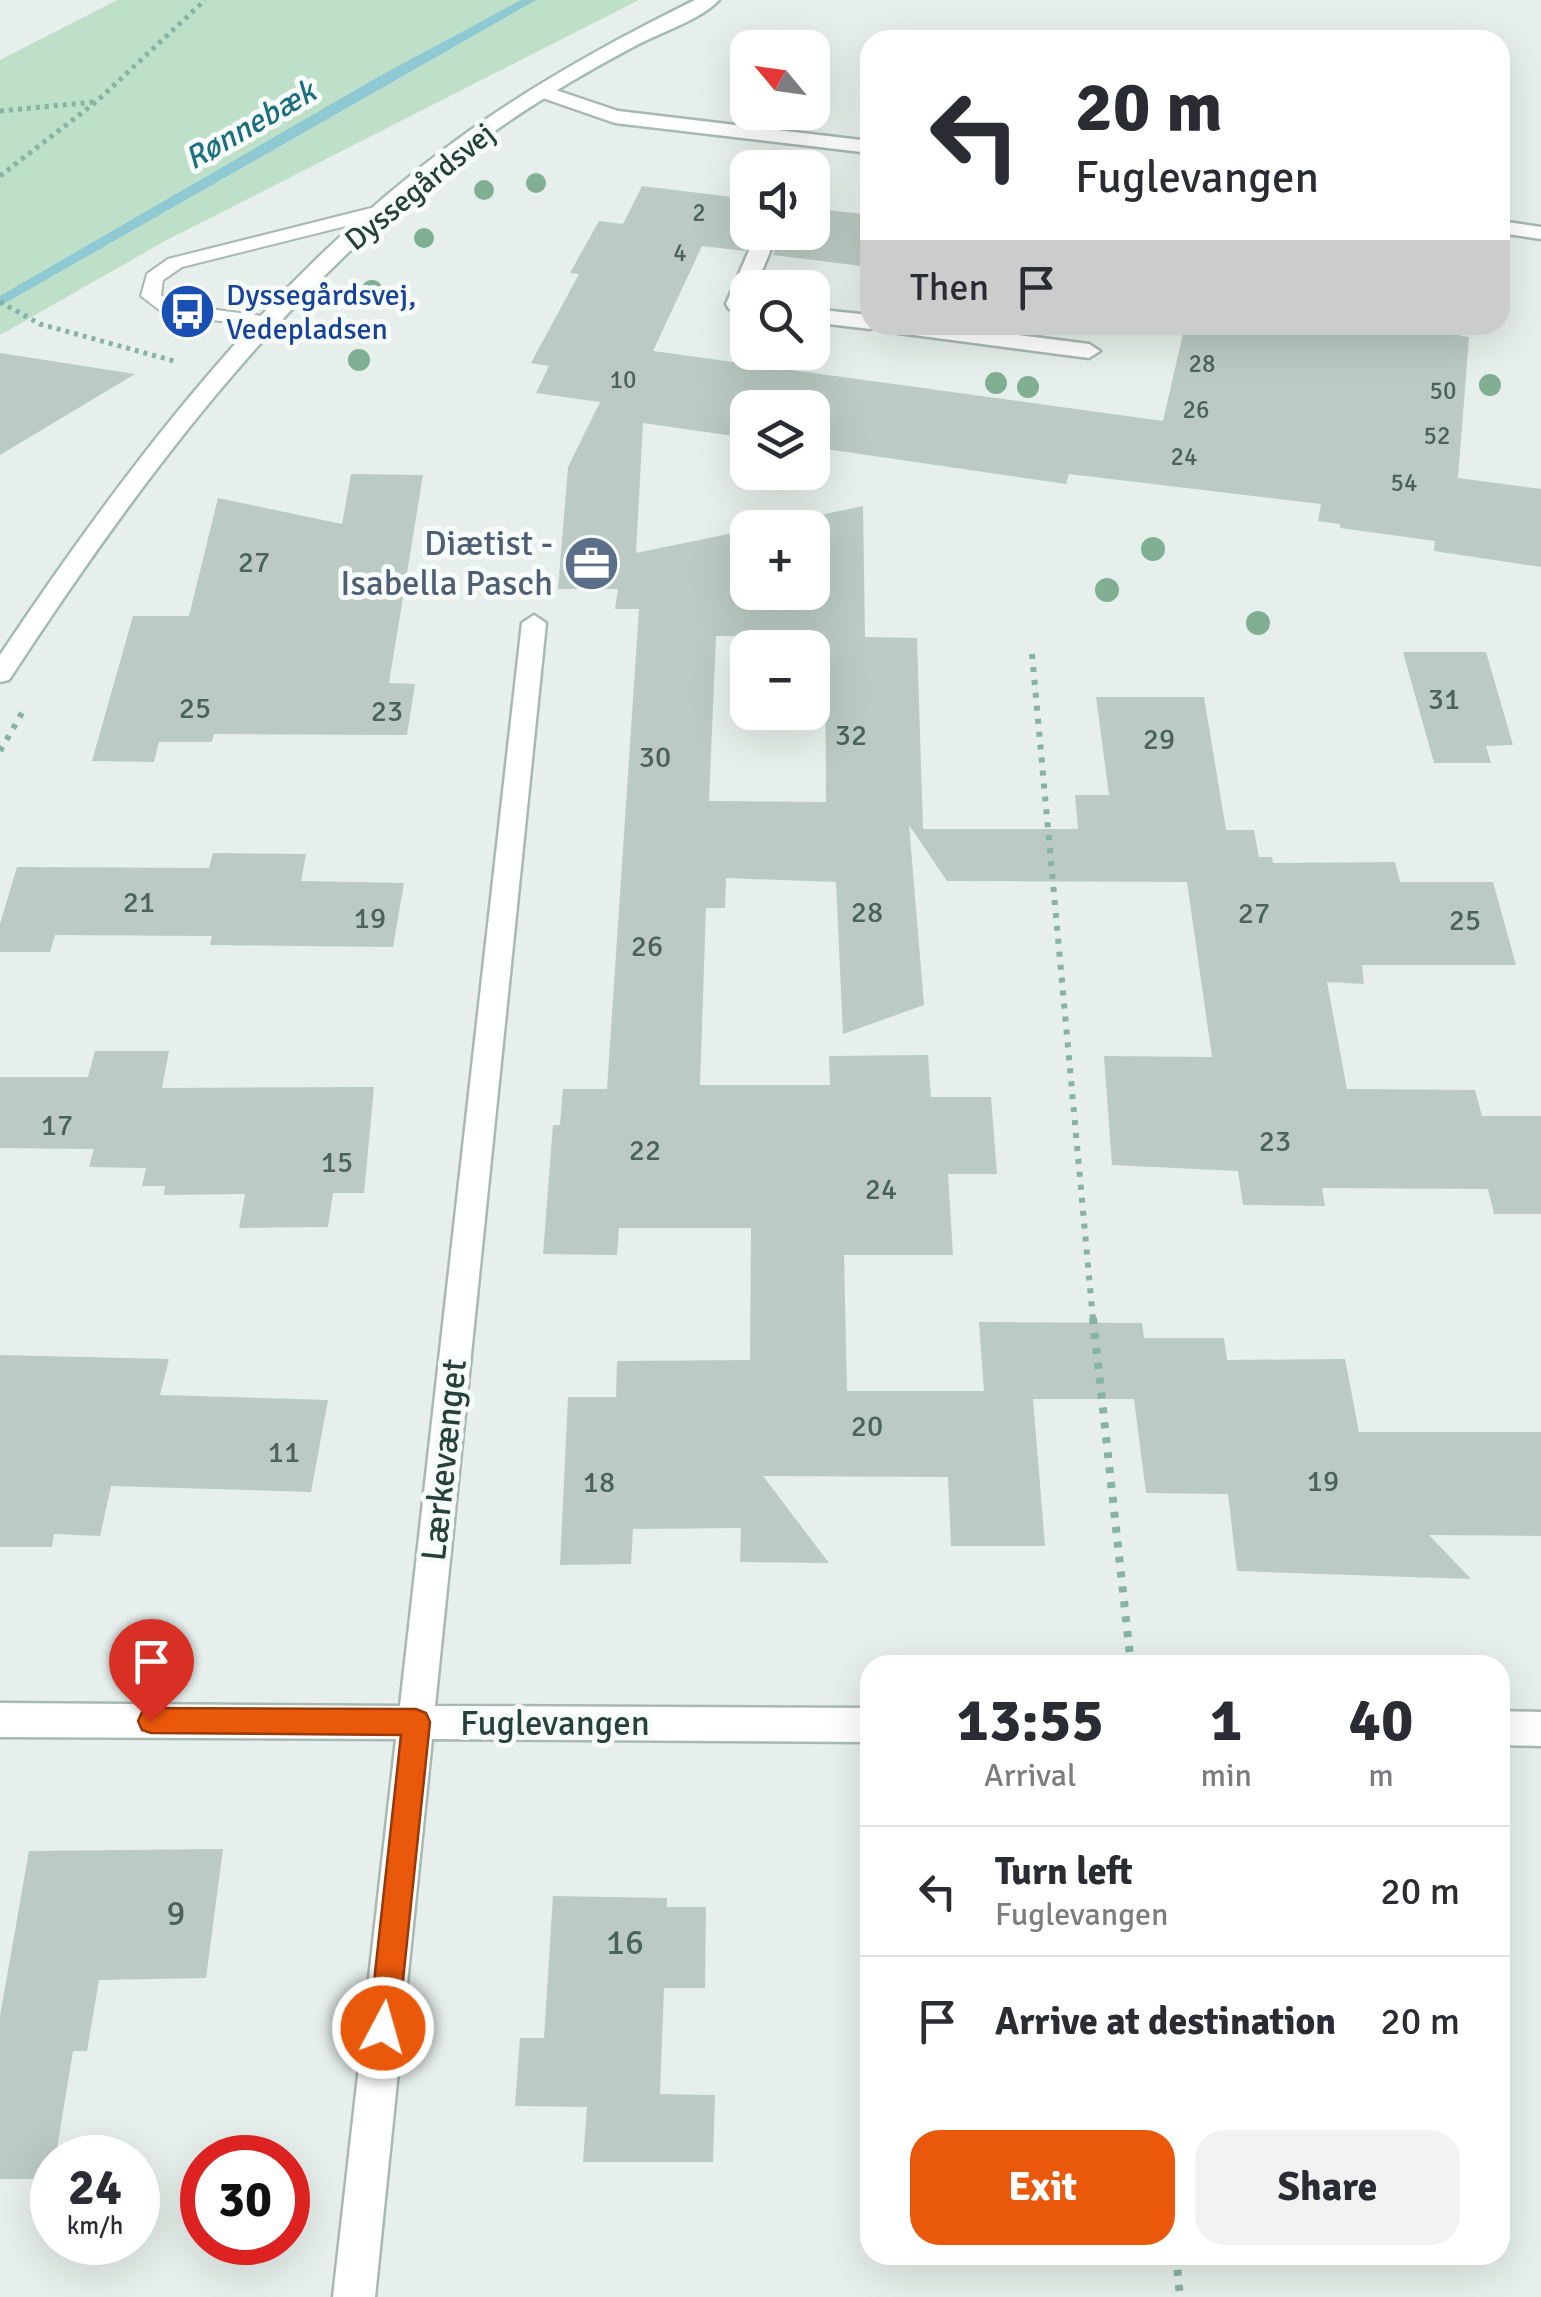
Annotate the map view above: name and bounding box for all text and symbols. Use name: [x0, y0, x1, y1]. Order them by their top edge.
north arrow: [730, 30, 830, 130]
map controls: [730, 30, 830, 730]
text: 20 m: [1075, 64, 1223, 150]
icon: left: [910, 70, 1040, 200]
water label: Rønnebæk: [178, 71, 325, 178]
street label: Dyssegårdsvej: [338, 115, 502, 259]
button: sound: [730, 150, 830, 250]
text: Fuglevangen: [1075, 150, 1319, 205]
house number: 2: [692, 197, 706, 228]
house number: 4: [673, 237, 687, 268]
icon: arrive: [1009, 260, 1064, 315]
text: Then: [910, 264, 989, 311]
button: search: [730, 270, 830, 370]
place label: Dyssegårdsvej, Vedepladsen: [226, 277, 416, 348]
bus stop icon: Dyssegårdsvej, Vedepladsen: [157, 282, 217, 342]
house number: 28: [1188, 348, 1216, 379]
house number: 10: [609, 364, 637, 395]
house number: 50: [1429, 375, 1457, 406]
button: layers: [730, 390, 830, 490]
house number: 26: [1182, 394, 1210, 425]
house number: 52: [1423, 420, 1451, 451]
house number: 24: [1170, 441, 1198, 472]
house number: 54: [1390, 467, 1418, 498]
button: +: [730, 510, 830, 610]
place label: Diætist - Isabella Pasch: [340, 522, 553, 605]
office icon: Diætist - Isabella Pasch: [562, 533, 622, 593]
house number: 27: [238, 544, 270, 581]
button: −: [730, 630, 830, 730]
house number: 31: [1428, 681, 1460, 718]
house number: 25: [179, 690, 211, 727]
house number: 23: [371, 693, 403, 730]
house number: 32: [835, 717, 867, 754]
house number: 29: [1143, 721, 1175, 758]
house number: 30: [639, 739, 671, 776]
house number: 21: [123, 884, 155, 921]
house number: 28: [851, 894, 883, 931]
house number: 27: [1238, 895, 1270, 932]
house number: 19: [354, 900, 386, 937]
house number: 25: [1449, 902, 1481, 939]
house number: 26: [631, 928, 663, 965]
house number: 17: [41, 1107, 73, 1144]
house number: 23: [1259, 1123, 1291, 1160]
house number: 22: [629, 1132, 661, 1169]
house number: 15: [321, 1144, 353, 1181]
house number: 24: [865, 1171, 897, 1208]
street label: Lærkevænget: [412, 1357, 476, 1563]
house number: 20: [851, 1408, 883, 1445]
house number: 11: [268, 1434, 300, 1471]
house number: 19: [1307, 1463, 1339, 1500]
house number: 18: [583, 1464, 615, 1501]
pin: [109, 1619, 194, 1722]
icon: arrive: [124, 1634, 179, 1689]
text: 13:55: [957, 1684, 1104, 1758]
text: 1: [1210, 1684, 1242, 1758]
text: 40: [1349, 1684, 1413, 1758]
street label: Fuglevangen: [460, 1702, 650, 1745]
text: Arrival: [984, 1756, 1076, 1795]
text: min: [1200, 1756, 1252, 1795]
text: m: [1368, 1756, 1394, 1795]
text: Turn left: [995, 1848, 1133, 1895]
icon: left: [910, 1864, 965, 1919]
text: 20 m: [1380, 1868, 1460, 1915]
house number: 9: [167, 1892, 185, 1935]
text: Fuglevangen: [995, 1895, 1169, 1934]
house number: 16: [606, 1921, 644, 1964]
position arrow: [331, 1976, 435, 2080]
icon: arrive: [910, 1994, 965, 2049]
text: Arrive at destination: [995, 1998, 1336, 2045]
text: 20 m: [1380, 1998, 1460, 2045]
button: Exit: [910, 2130, 1175, 2245]
button: Share: [1195, 2130, 1460, 2245]
speed limit sign: 30: [180, 2135, 310, 2265]
text: 24: [68, 2157, 122, 2219]
text: km/h: [67, 2210, 123, 2241]

